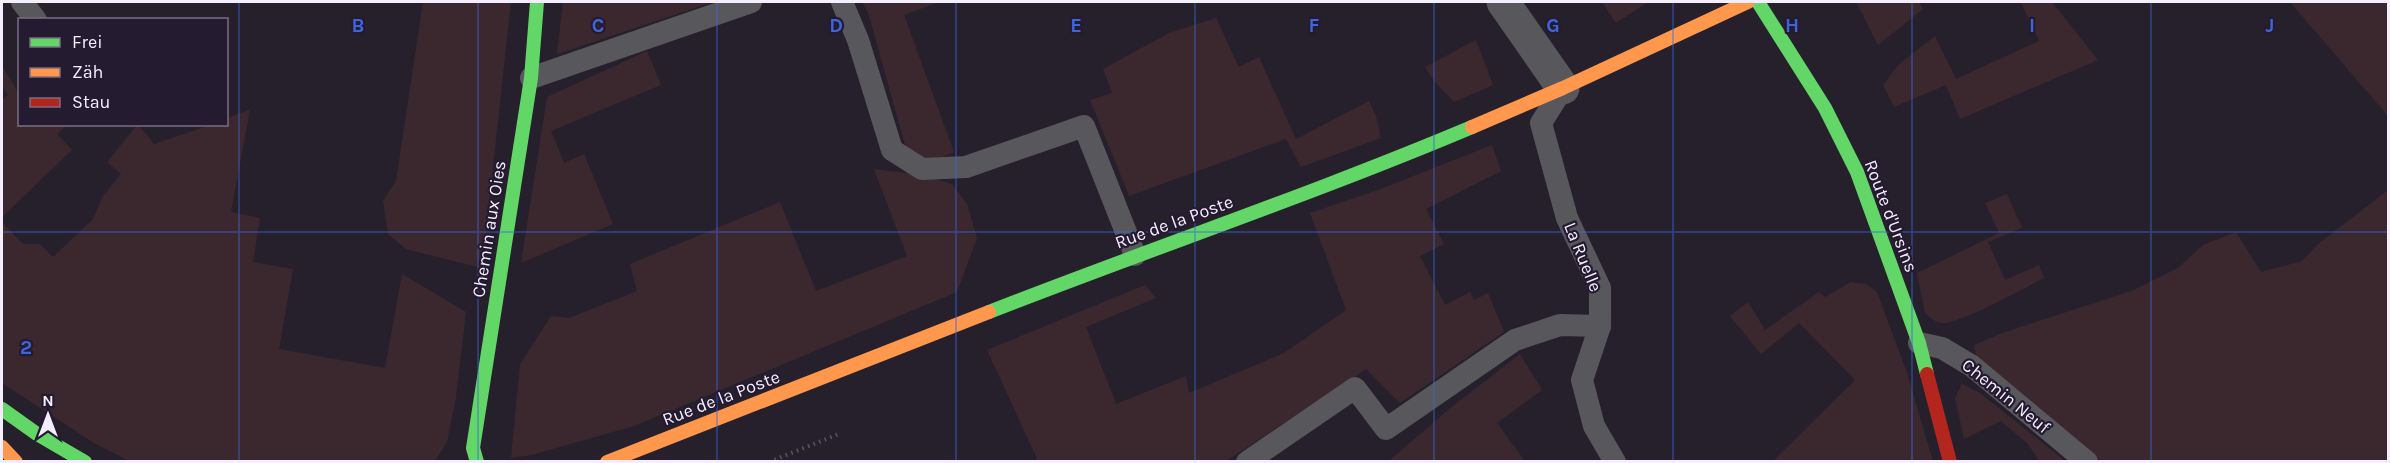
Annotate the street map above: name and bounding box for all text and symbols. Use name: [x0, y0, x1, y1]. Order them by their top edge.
text: B: [352, 14, 364, 37]
text: C: [592, 14, 604, 37]
text: D: [829, 14, 843, 37]
text: E: [1070, 14, 1082, 37]
text: F: [1309, 14, 1320, 37]
text: G: [1546, 14, 1560, 37]
text: H: [1785, 14, 1799, 37]
text: I: [2029, 14, 2035, 37]
text: J: [2266, 14, 2274, 37]
legend: [18, 18, 228, 126]
text: Frei: [72, 31, 103, 53]
text: Zäh: [72, 61, 103, 83]
text: Stau: [72, 91, 110, 113]
street label: Route d'Ursins: [1859, 157, 1923, 275]
street label: Chemin aux Oies: [467, 159, 511, 299]
street label: Rue de la Poste: [1112, 190, 1236, 254]
street label: La Ruelle: [1559, 219, 1607, 295]
text: 2: [20, 336, 32, 359]
street label: Chemin Neuf: [1957, 354, 2055, 439]
street label: Rue de la Poste: [659, 365, 783, 431]
north arrow: [18, 385, 78, 445]
text: N: [42, 391, 54, 410]

